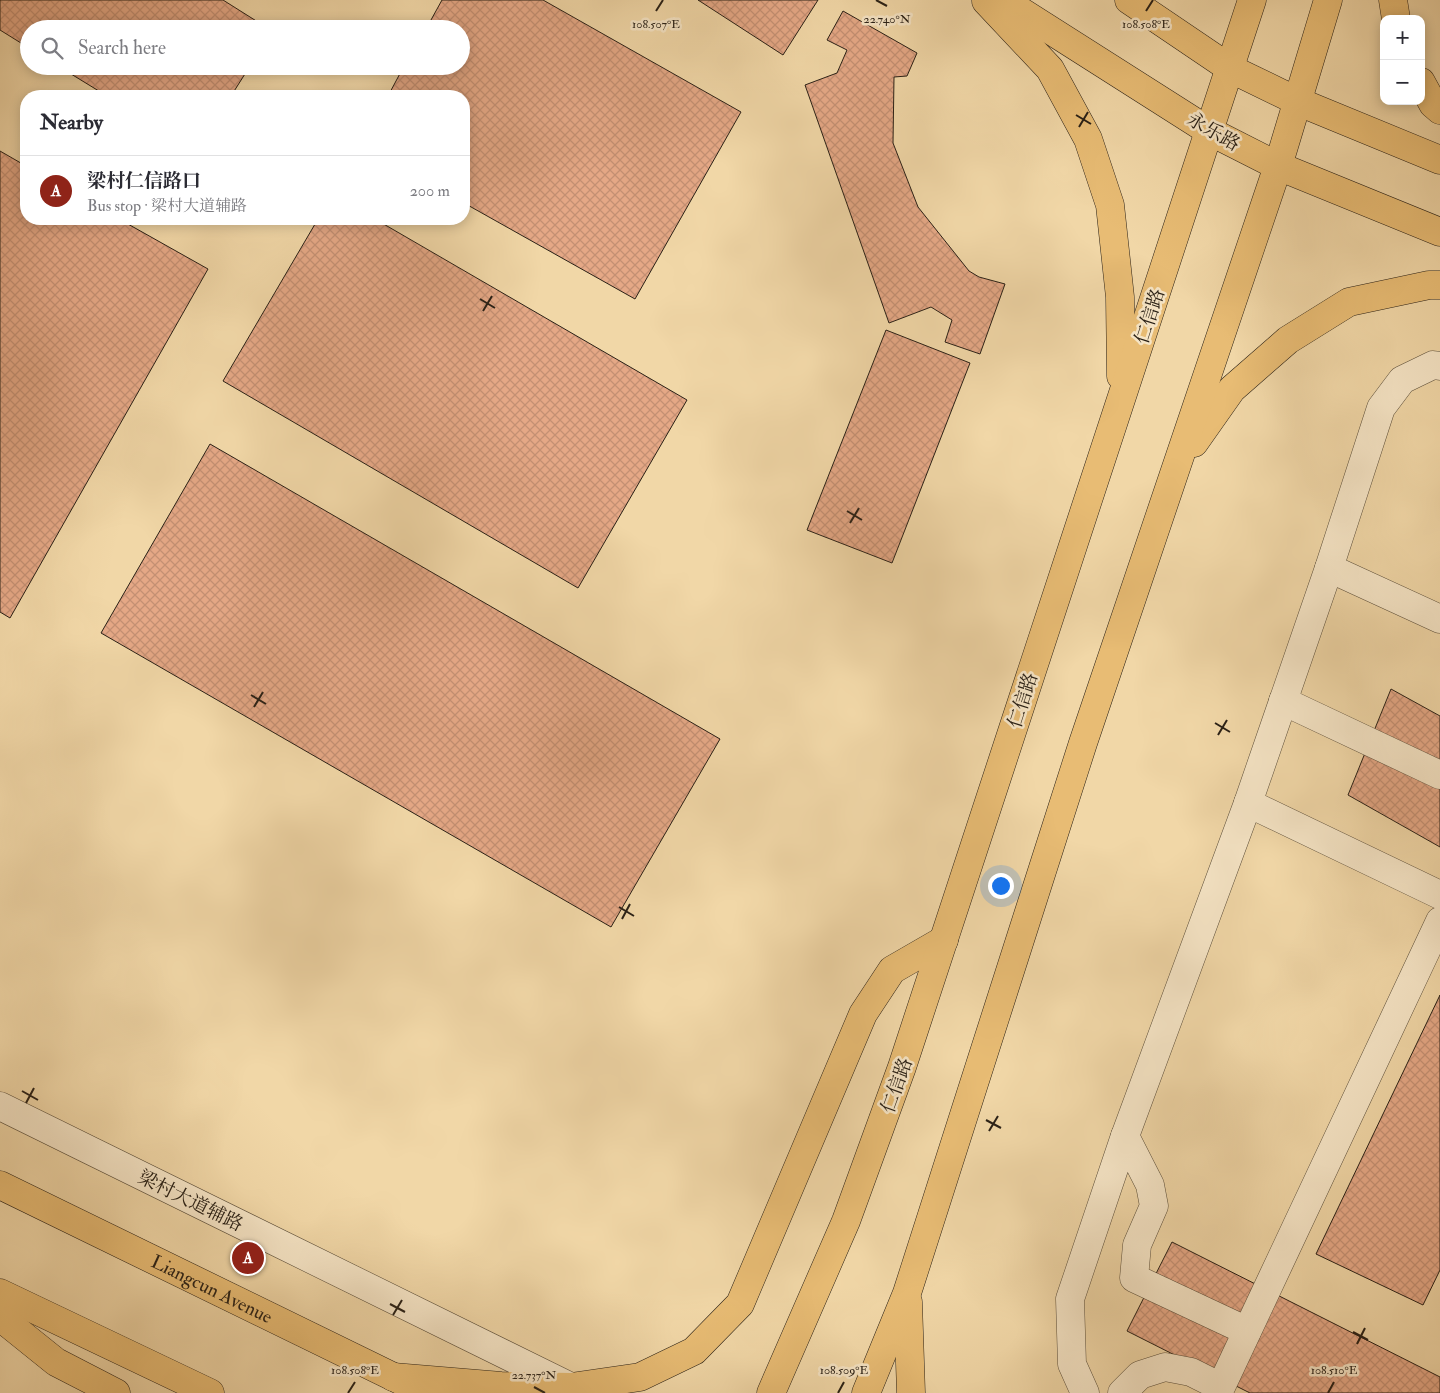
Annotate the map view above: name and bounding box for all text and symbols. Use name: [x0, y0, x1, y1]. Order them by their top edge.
text: 22.740°N: [864, 12, 911, 27]
map controls: [1380, 15, 1425, 105]
button: +: [1380, 15, 1425, 60]
text: 108.507°E: [632, 17, 680, 32]
text: 108.508°E: [1122, 17, 1170, 32]
search box: [20, 20, 470, 75]
icon: search: [38, 34, 66, 62]
text: Search here: [78, 36, 166, 60]
button: −: [1380, 60, 1425, 105]
street label: 永乐路: [1183, 107, 1244, 157]
text: Nearby: [40, 109, 103, 136]
text: 梁村仁信路口: [87, 169, 201, 193]
text: A: [51, 181, 61, 201]
text: 200 m: [410, 181, 450, 201]
text: Bus stop · 梁村大道辅路: [87, 196, 247, 216]
street label: 仁信路: [1130, 285, 1170, 347]
street label: 仁信路: [1003, 669, 1043, 731]
your location: [988, 873, 1014, 899]
street label: 仁信路: [876, 1054, 918, 1116]
street label: 梁村大道辅路: [134, 1165, 247, 1237]
pin: A: [232, 1239, 264, 1277]
street label: Liangcun Avenue: [149, 1250, 277, 1328]
text: 108.508°E: [331, 1363, 379, 1378]
text: 108.509°E: [820, 1363, 869, 1378]
text: 108.510°E: [1311, 1363, 1358, 1378]
text: 22.737°N: [512, 1368, 557, 1383]

